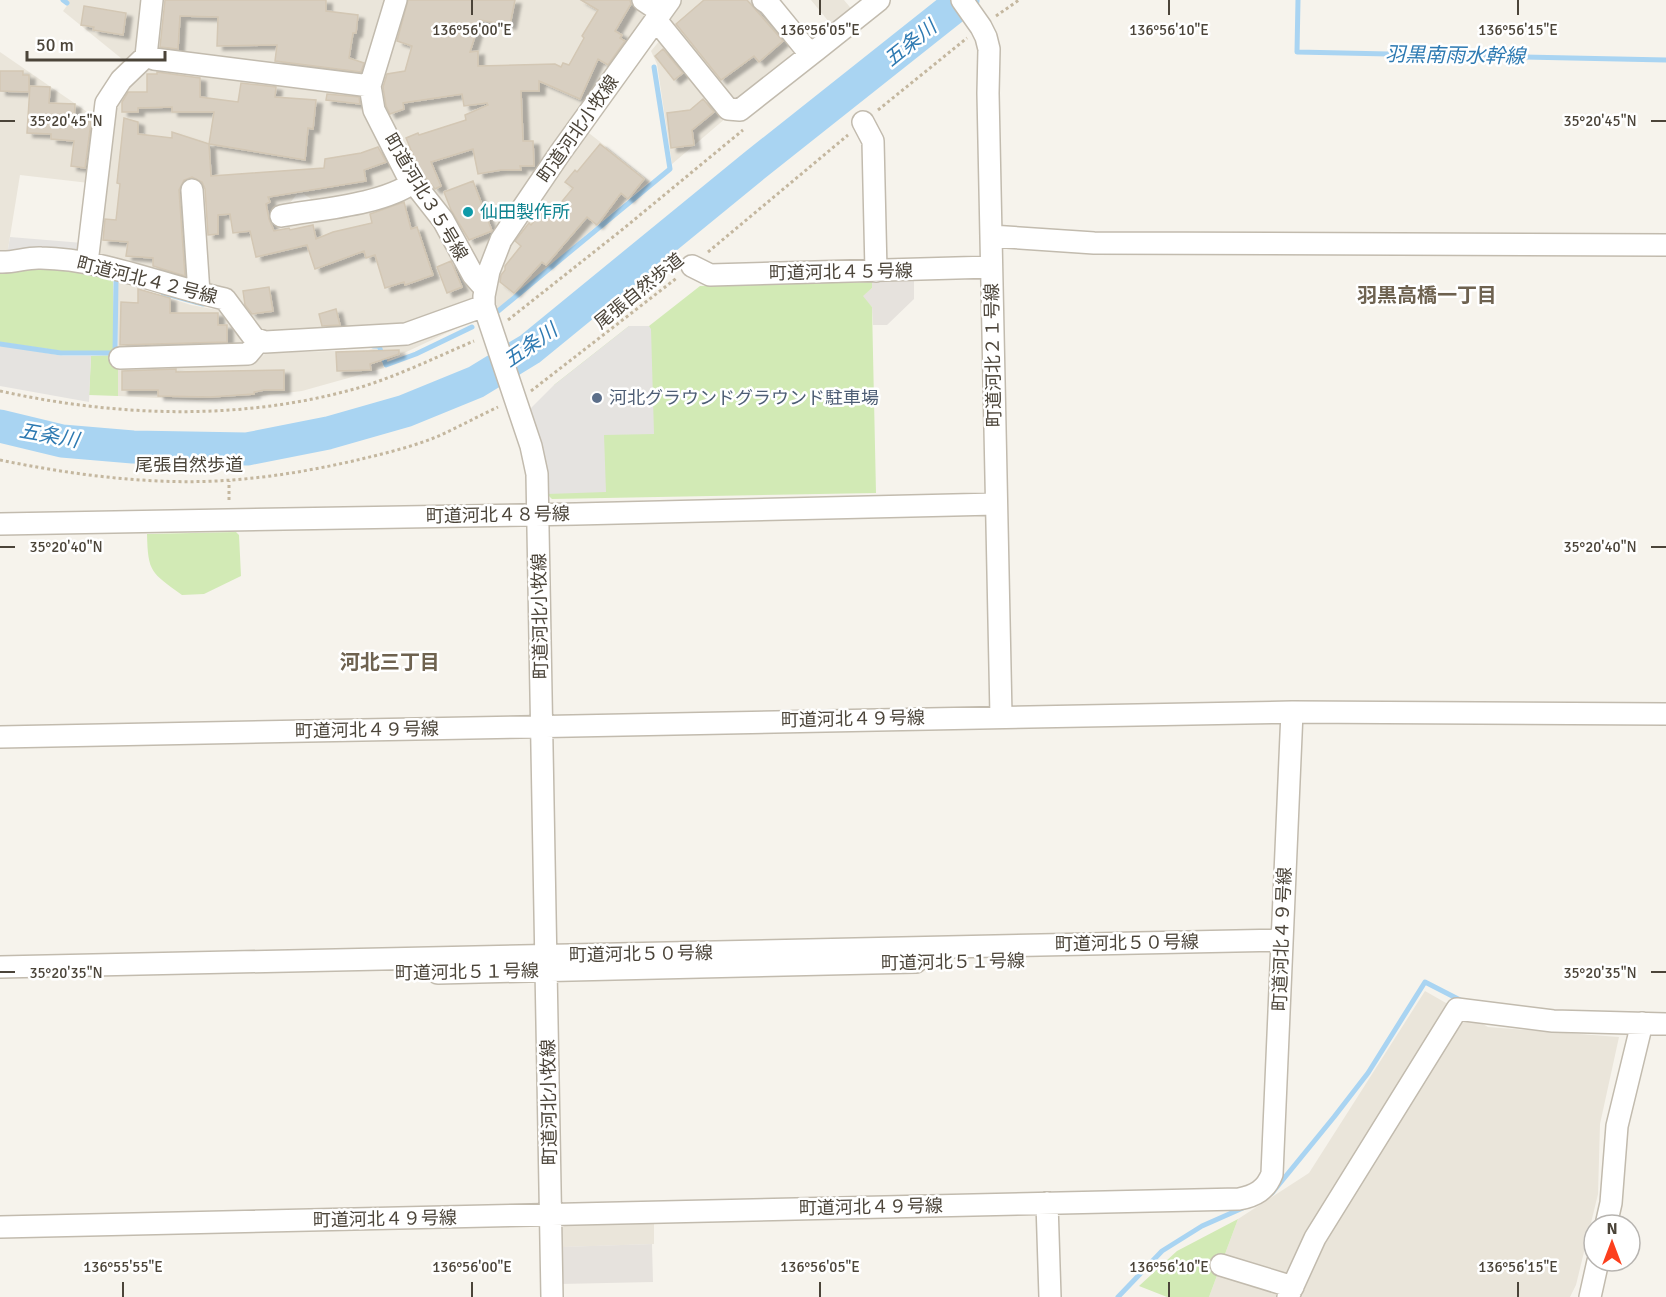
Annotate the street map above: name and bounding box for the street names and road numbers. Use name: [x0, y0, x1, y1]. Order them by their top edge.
street label: 町道河北小牧線: [533, 71, 623, 187]
street label: 町道河北３５号線: [379, 130, 473, 264]
street label: 尾張自然歩道: [590, 248, 688, 334]
street label: 町道河北４２号線: [74, 252, 220, 308]
street label: 町道河北４５号線: [769, 260, 913, 284]
street label: 町道河北２１号線: [981, 283, 1005, 427]
street label: 尾張自然歩道: [135, 454, 243, 476]
street label: 町道河北４８号線: [426, 503, 570, 527]
street label: 町道河北小牧線: [528, 553, 552, 679]
street label: 町道河北４９号線: [781, 707, 925, 731]
street label: 町道河北４９号線: [295, 718, 439, 742]
street label: 町道河北４９号線: [1268, 867, 1296, 1011]
street label: 町道河北５０号線: [1055, 931, 1199, 955]
street label: 町道河北５０号線: [569, 942, 713, 966]
street label: 町道河北５１号線: [881, 950, 1025, 974]
street label: 町道河北５１号線: [395, 960, 539, 984]
street label: 町道河北小牧線: [537, 1039, 561, 1165]
street label: 町道河北４９号線: [799, 1195, 943, 1219]
street label: 町道河北４９号線: [313, 1207, 457, 1231]

